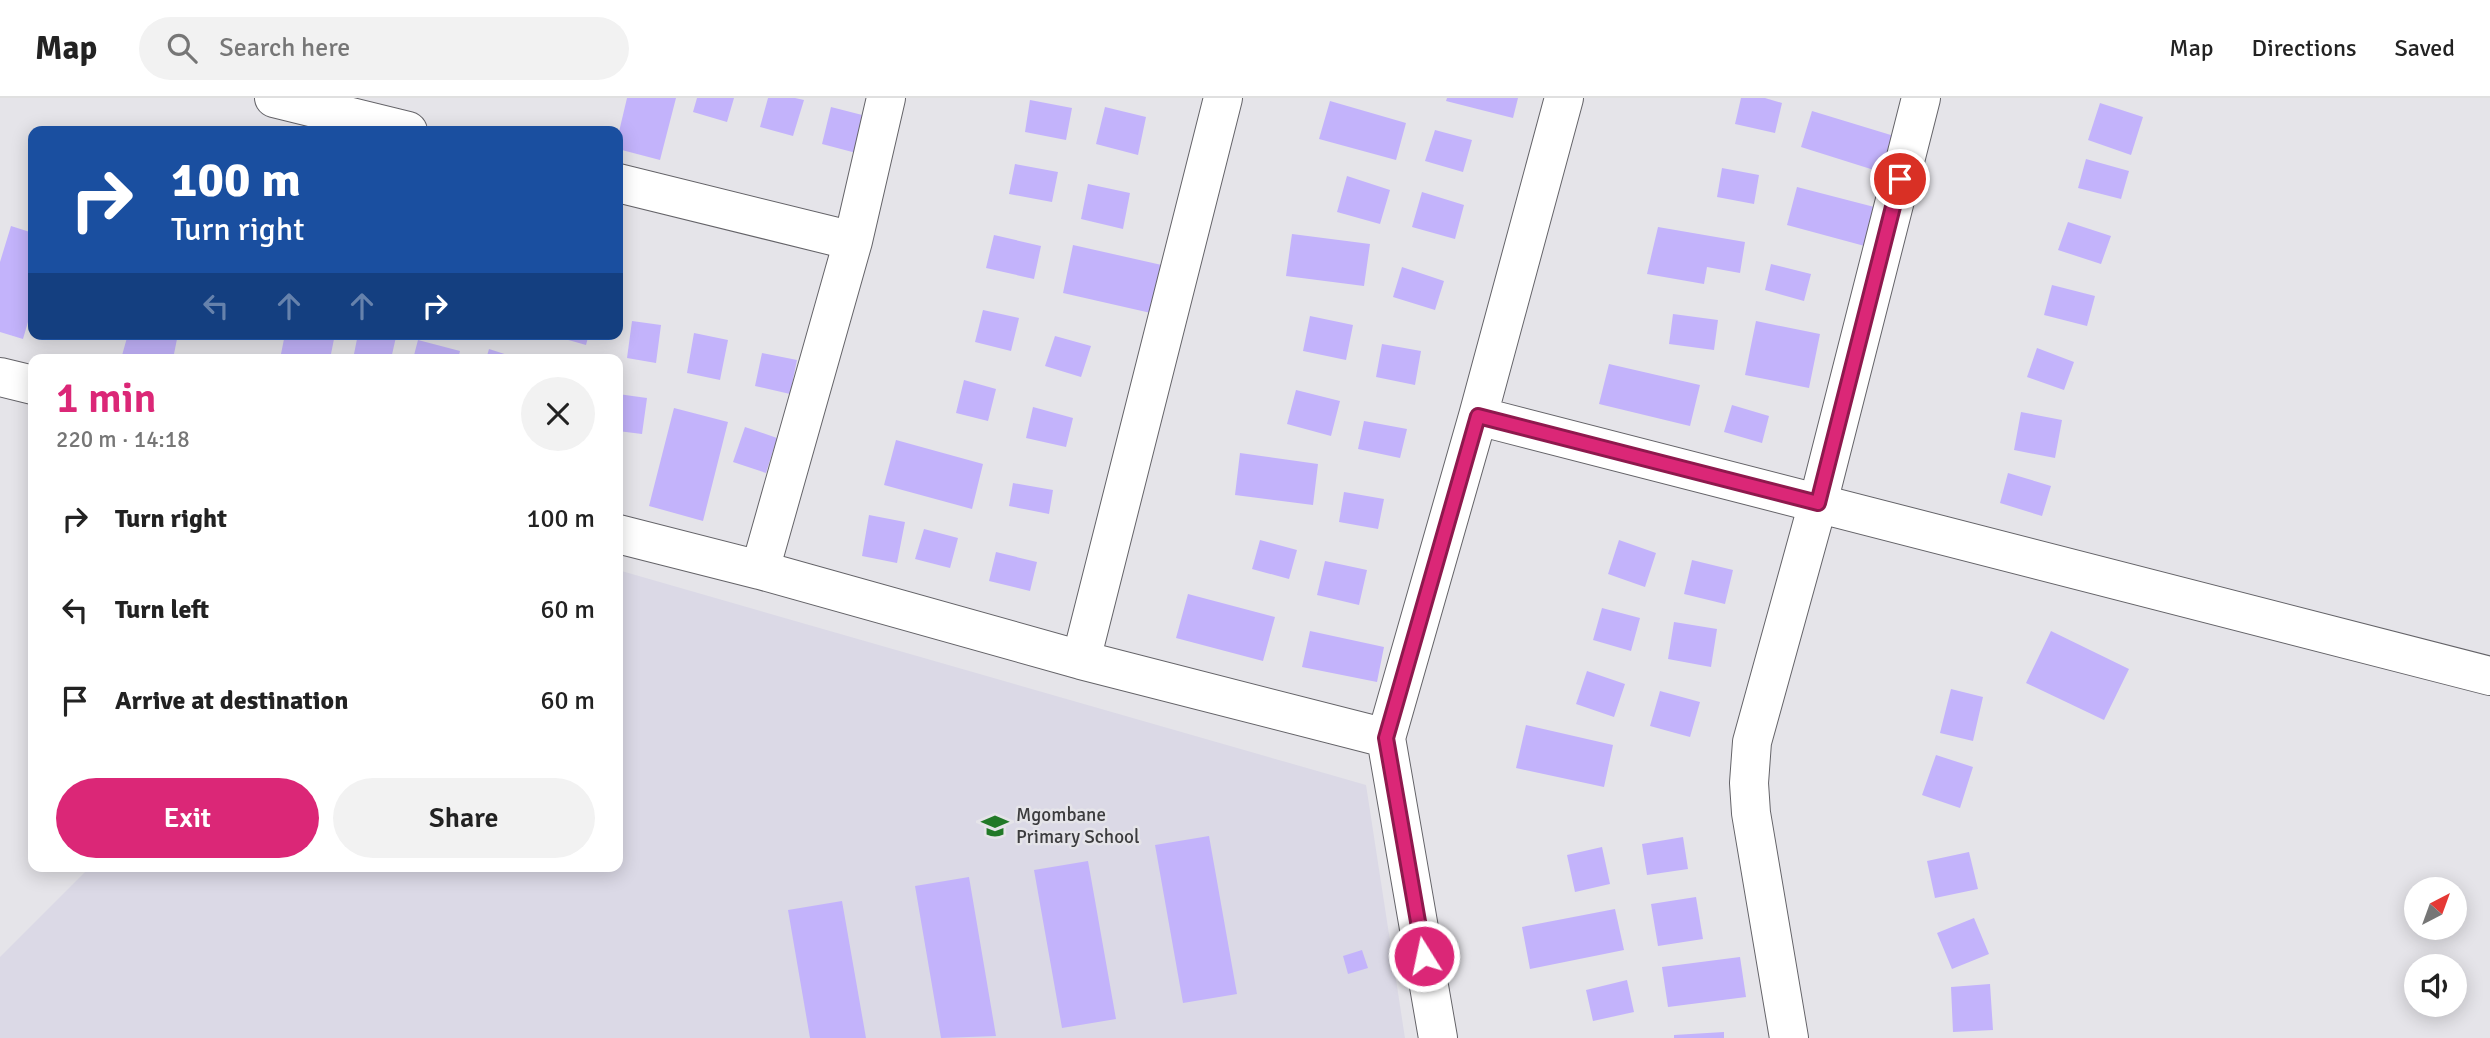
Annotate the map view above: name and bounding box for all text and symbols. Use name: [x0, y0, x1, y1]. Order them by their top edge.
search box: [139, 17, 629, 80]
text: Map: [35, 28, 97, 69]
icon: search: [163, 29, 201, 67]
text: Search here: [219, 32, 350, 64]
text: Map: [2169, 33, 2214, 63]
text: Directions: [2252, 33, 2357, 63]
text: Saved: [2395, 33, 2455, 63]
pin: [1870, 149, 1930, 209]
text: 100 m: [171, 150, 301, 210]
icon: right: [56, 154, 147, 245]
icon: arrive: [1881, 160, 1919, 198]
text: Turn right: [171, 210, 304, 249]
icon: left: [197, 287, 235, 325]
icon: ahead: [270, 287, 308, 325]
icon: ahead: [343, 287, 381, 325]
icon: right: [416, 287, 454, 325]
text: 1 min: [56, 373, 157, 424]
button: close: [521, 377, 595, 451]
text: 220 m · 14:18: [56, 425, 190, 454]
icon: right: [56, 500, 94, 538]
text: Turn right: [115, 503, 227, 535]
text: 100 m: [526, 503, 595, 535]
icon: left: [56, 591, 94, 629]
text: Turn left: [115, 594, 209, 626]
text: 60 m: [540, 594, 595, 626]
icon: arrive: [56, 682, 94, 720]
text: Arrive at destination: [115, 685, 348, 717]
text: 60 m: [540, 685, 595, 717]
button: Exit: [56, 778, 319, 858]
button: Share: [333, 778, 595, 858]
place label: Mgombane Primary School: [1016, 803, 1139, 849]
school or university icon: Mgombane Primary School: [980, 811, 1010, 841]
north arrow: [2404, 877, 2468, 940]
map controls: [2404, 877, 2467, 1017]
position arrow: [1387, 919, 1461, 993]
button: sound: [2404, 954, 2467, 1017]

